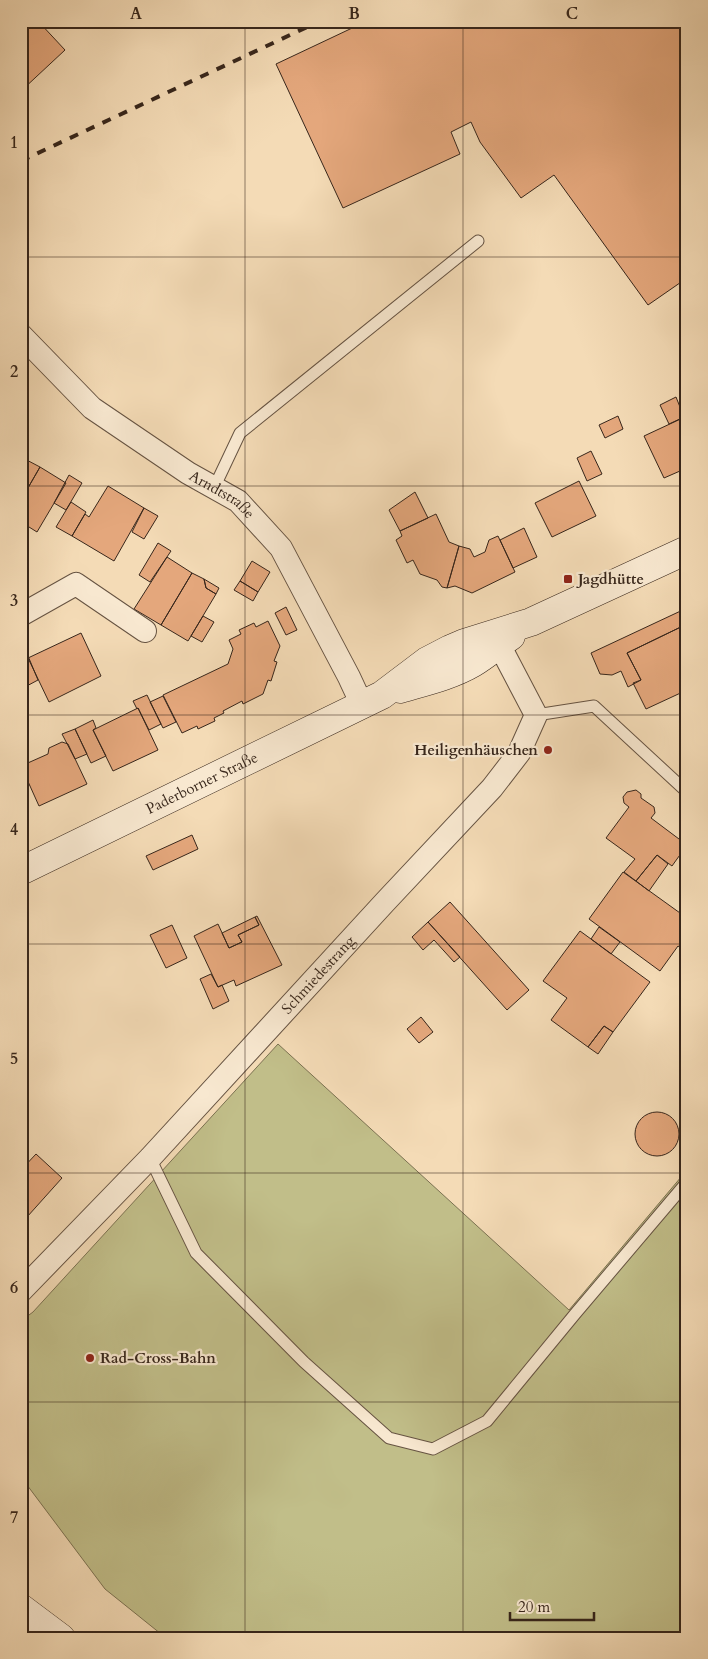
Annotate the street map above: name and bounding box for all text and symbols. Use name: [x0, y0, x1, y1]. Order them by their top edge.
text: A: [130, 3, 142, 25]
text: B: [348, 3, 360, 25]
text: C: [566, 3, 578, 25]
text: 1: [10, 132, 18, 154]
text: 2: [10, 361, 18, 383]
street label: Arndtstraße: [186, 466, 259, 523]
place label: Jagdhütte: [576, 569, 644, 589]
marker: Jagdhütte: [562, 573, 574, 585]
text: 3: [10, 590, 18, 612]
place label: Heiligenhäuschen: [414, 740, 538, 760]
marker: Heiligenhäuschen: [542, 744, 554, 756]
street label: Paderborner Straße: [142, 747, 261, 819]
text: 4: [10, 819, 18, 841]
street label: Schmiedestrang: [277, 931, 360, 1018]
text: 5: [10, 1048, 18, 1070]
text: 6: [10, 1277, 18, 1299]
place label: Rad-Cross-Bahn: [100, 1348, 216, 1368]
marker: Rad-Cross-Bahn: [84, 1352, 96, 1364]
text: 7: [10, 1507, 18, 1529]
scale bar: [510, 1589, 594, 1621]
text: 20 m: [518, 1597, 550, 1617]

